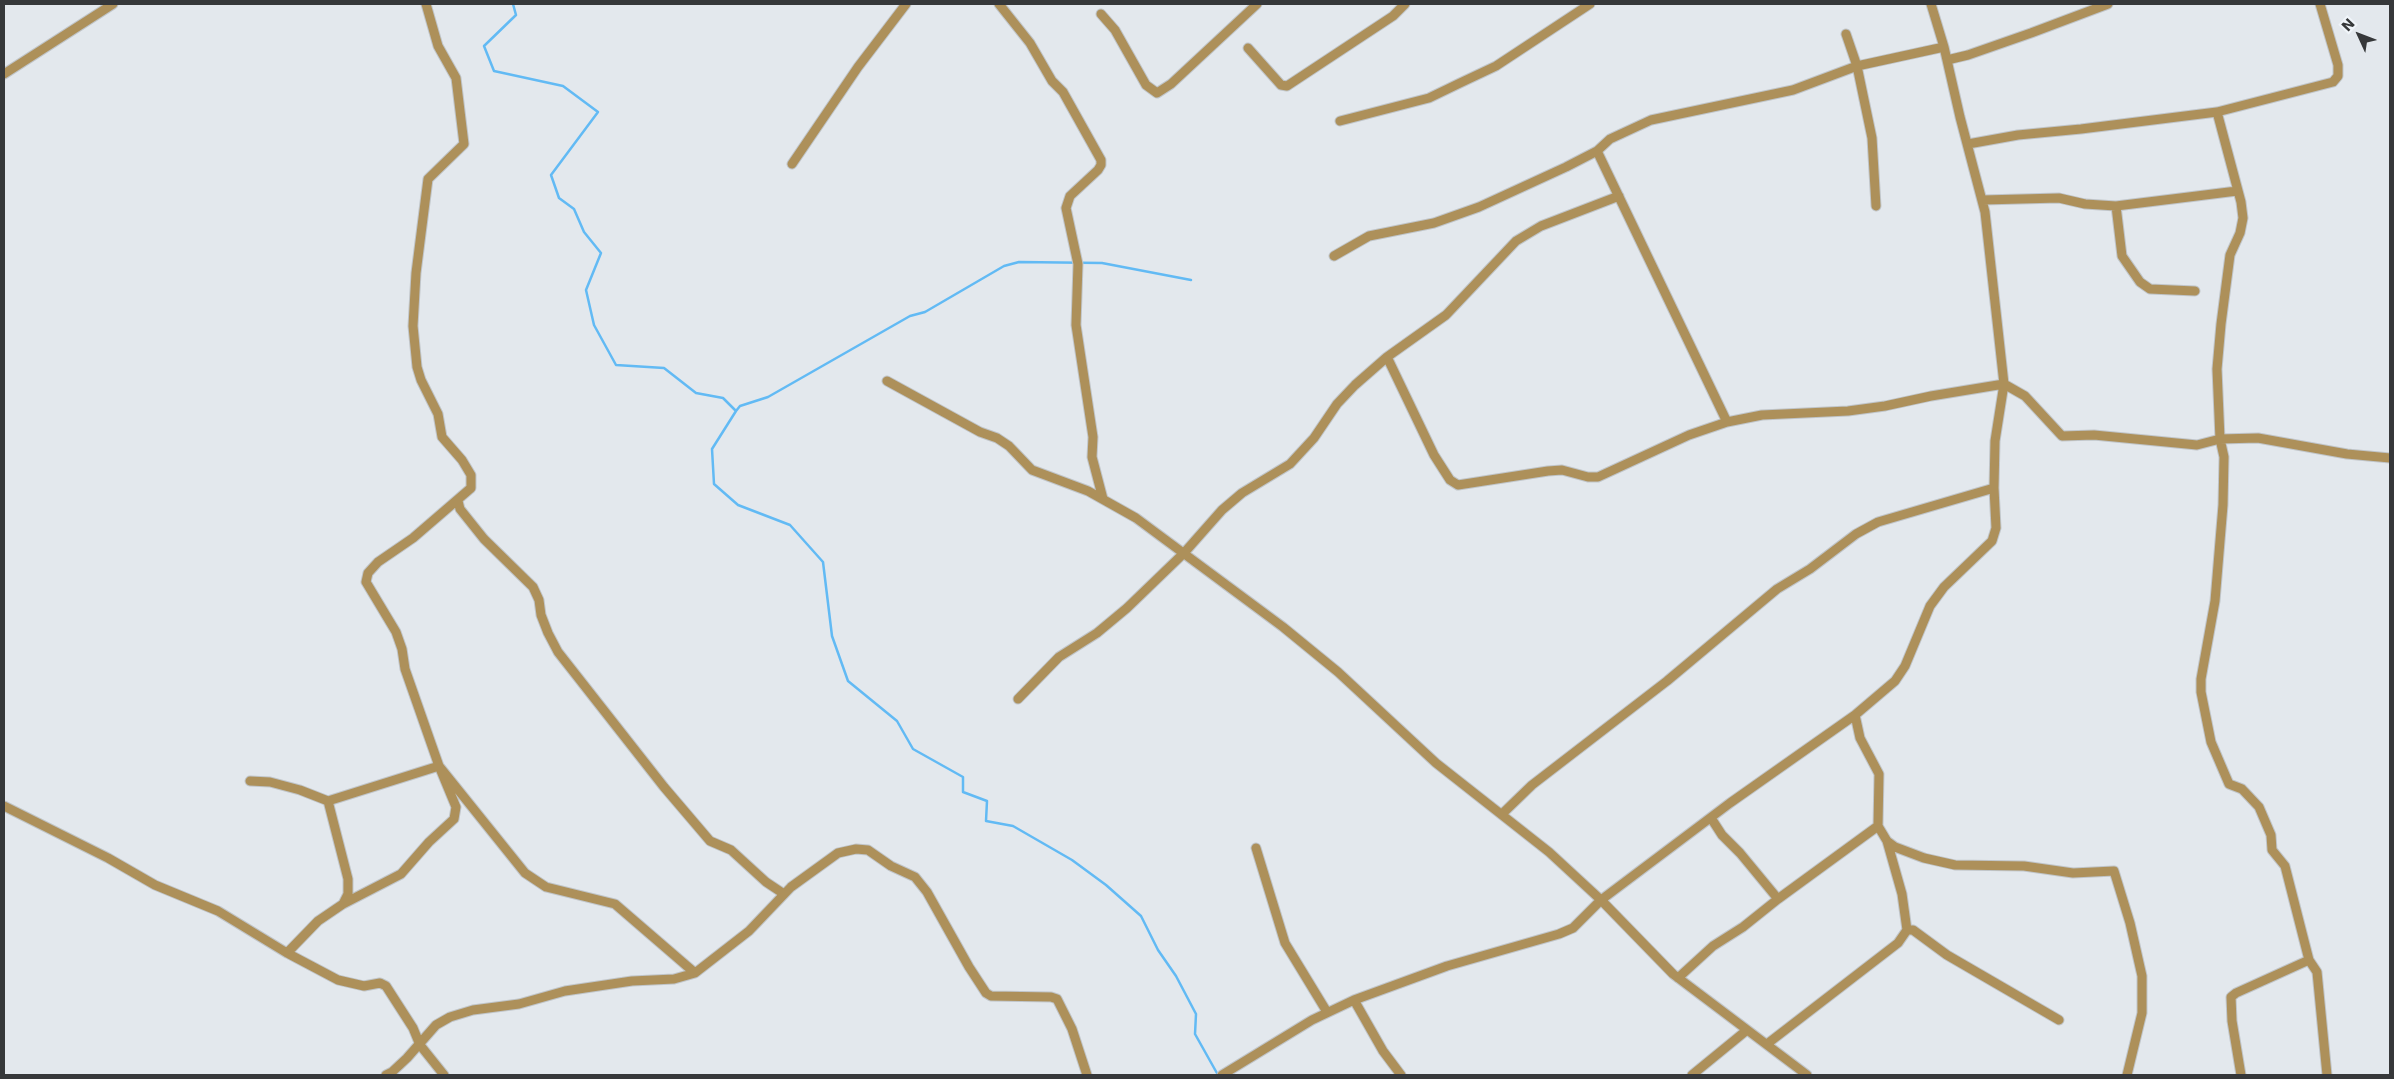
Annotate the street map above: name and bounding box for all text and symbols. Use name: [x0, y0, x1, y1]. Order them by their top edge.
north arrow: [2334, 10, 2384, 60]
text: N: [2338, 15, 2358, 35]

